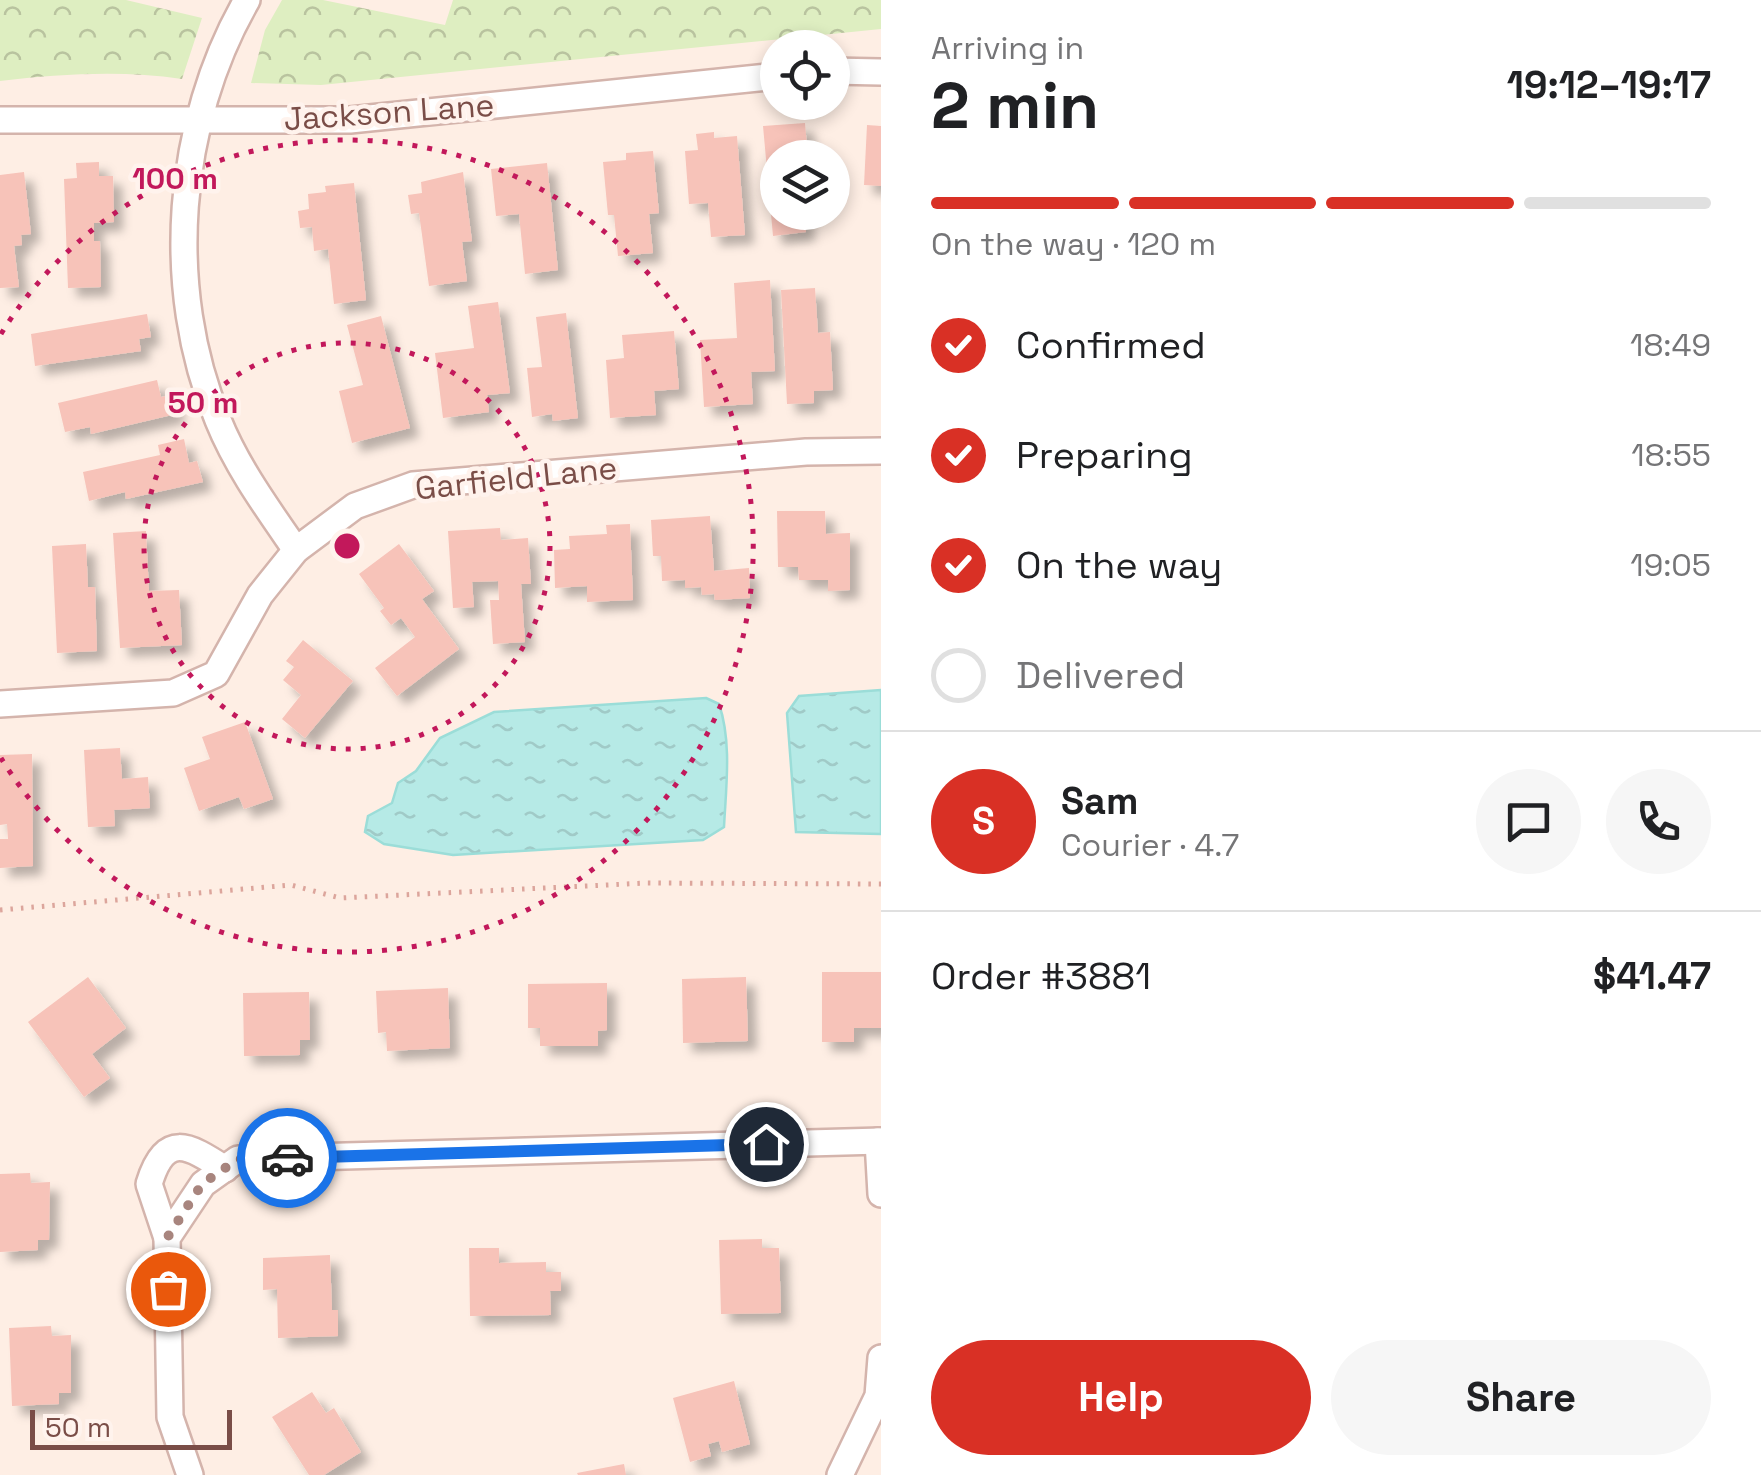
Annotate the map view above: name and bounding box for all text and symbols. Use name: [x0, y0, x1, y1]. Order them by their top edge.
text: Arriving in: [931, 28, 1084, 68]
map controls: [760, 30, 850, 230]
button: locate: [760, 30, 850, 120]
text: 19:12–19:17: [1507, 61, 1711, 109]
text: 2 min: [931, 64, 1099, 147]
street label: Jackson Lane: [282, 85, 496, 139]
button: layers: [760, 140, 850, 230]
text: 100 m: [132, 159, 218, 198]
text: On the way · 120 m: [931, 224, 1216, 264]
icon: check: [931, 318, 986, 373]
text: Confirmed: [1016, 321, 1206, 369]
text: 18:49: [1630, 325, 1711, 365]
text: 50 m: [168, 383, 238, 422]
icon: check: [931, 428, 986, 483]
text: Preparing: [1016, 431, 1193, 479]
text: 18:55: [1631, 435, 1711, 475]
street label: Garfield Lane: [413, 448, 619, 508]
centre of rings: [329, 528, 365, 564]
icon: check: [931, 538, 986, 593]
text: On the way: [1016, 541, 1222, 589]
text: 19:05: [1630, 545, 1711, 585]
text: Delivered: [1016, 651, 1185, 699]
button: chat: [1476, 769, 1581, 874]
button: phone: [1606, 769, 1711, 874]
text: Sam: [1061, 777, 1138, 825]
text: S: [972, 797, 995, 845]
text: Courier · 4.7: [1061, 825, 1239, 865]
text: Order #3881: [931, 952, 1151, 1000]
text: $41.47: [1593, 952, 1711, 1000]
pin: [724, 1102, 809, 1187]
courier: [237, 1108, 337, 1208]
icon: home: [739, 1117, 794, 1172]
icon: car: [260, 1131, 315, 1186]
pin: [126, 1247, 211, 1332]
icon: bag: [141, 1262, 196, 1317]
button: Help: [931, 1340, 1311, 1455]
button: Share: [1331, 1340, 1711, 1455]
scale bar: [30, 1405, 232, 1450]
text: 50 m: [45, 1409, 111, 1445]

